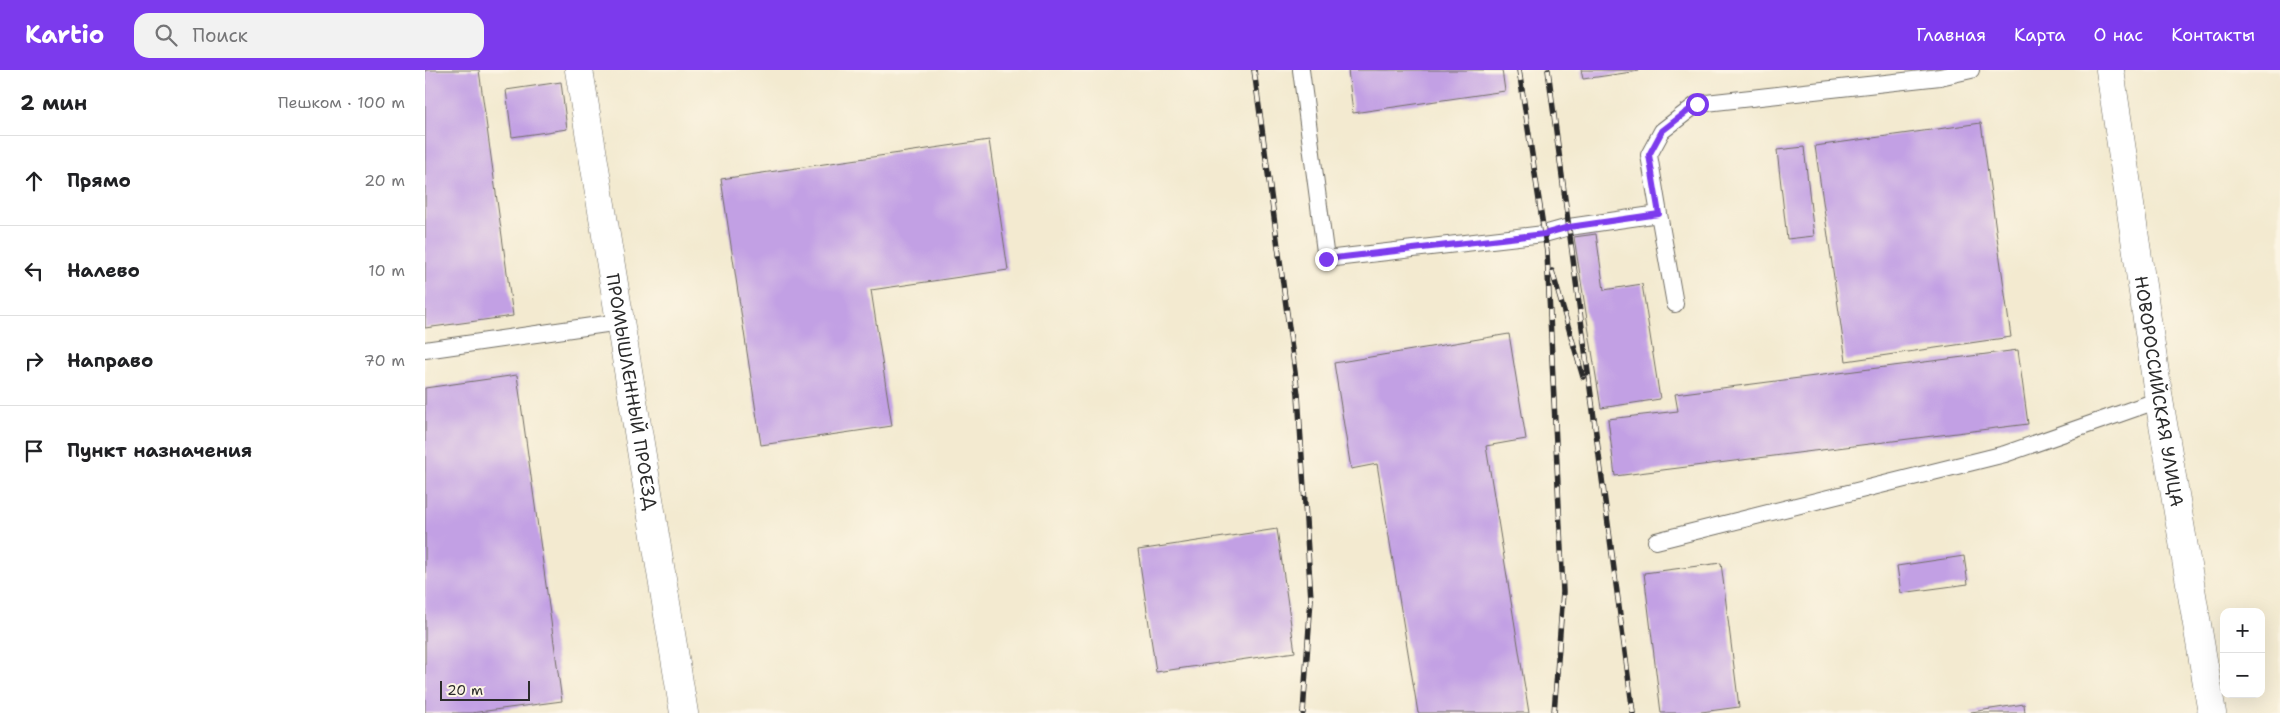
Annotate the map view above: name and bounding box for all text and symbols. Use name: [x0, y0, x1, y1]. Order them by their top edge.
search box: [134, 13, 484, 58]
text: Kartio: [25, 19, 104, 51]
icon: search: [152, 21, 180, 49]
text: Поиск: [192, 23, 248, 48]
text: Главная: [1916, 23, 1986, 47]
text: Карта: [2014, 23, 2066, 47]
text: О нас: [2094, 23, 2143, 47]
text: Контакты: [2171, 23, 2255, 47]
text: 2 мин: [20, 89, 87, 117]
text: Пешком · 100 m: [278, 92, 405, 113]
route start: [1686, 93, 1709, 116]
icon: ahead: [20, 167, 48, 195]
text: Прямо: [67, 168, 131, 193]
text: 20 m: [364, 170, 405, 191]
route end: [1315, 248, 1338, 271]
icon: left: [20, 257, 48, 285]
text: Налево: [67, 258, 140, 283]
text: 10 m: [368, 260, 405, 281]
street label: ПРОМЫШЛЕННЫЙ ПРОЕЗД: [600, 272, 663, 512]
street label: НОВОРОССИЙСКАЯ УЛИЦА: [2129, 274, 2189, 509]
icon: right: [20, 347, 48, 375]
text: Направо: [67, 348, 153, 373]
text: 70 m: [364, 350, 405, 371]
icon: arrive: [20, 437, 48, 465]
text: Пункт назначения: [67, 438, 252, 463]
map controls: [2220, 608, 2265, 698]
button: +: [2220, 608, 2265, 653]
button: −: [2220, 653, 2265, 698]
scale bar: [440, 678, 530, 701]
text: 20 m: [447, 681, 483, 699]

